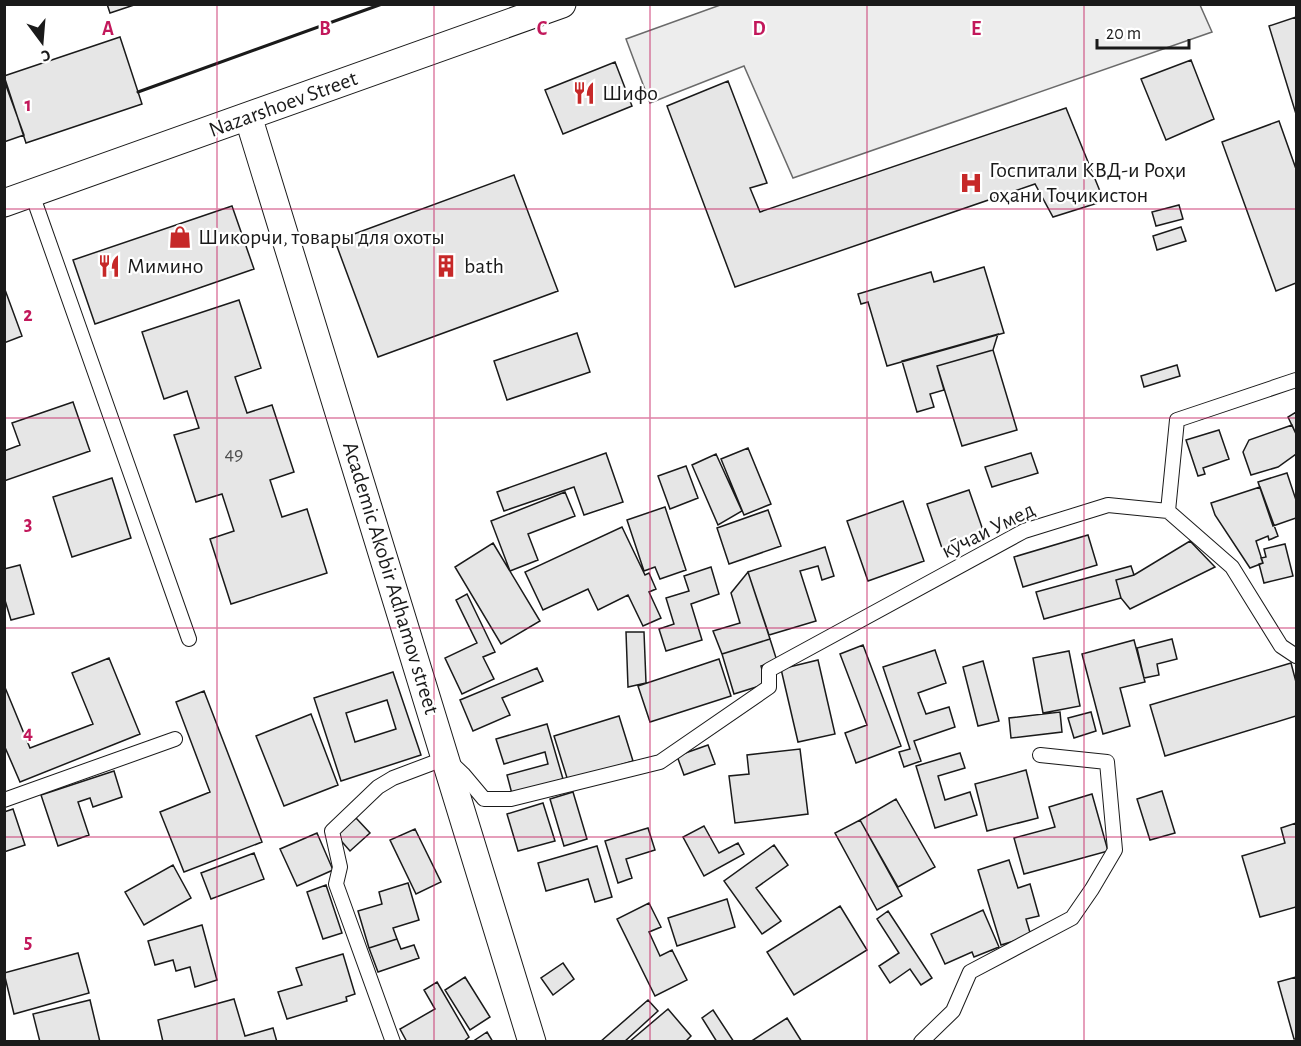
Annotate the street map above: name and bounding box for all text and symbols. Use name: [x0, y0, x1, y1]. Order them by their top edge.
north arrow: [12, 12, 72, 72]
scale bar: [1097, 12, 1188, 50]
text: A: [102, 19, 114, 39]
text: B: [319, 19, 331, 39]
text: C: [537, 19, 548, 39]
text: D: [752, 19, 766, 39]
text: E: [971, 19, 981, 39]
text: 20 m: [1106, 25, 1141, 43]
text: С: [39, 47, 52, 64]
street label: Nazarshoev Street: [206, 67, 360, 141]
restaurant icon: Шифо: [571, 80, 597, 106]
place label: Шифо: [602, 82, 658, 104]
text: 1: [24, 95, 32, 115]
place label: Госпитали КВД-и Роҳи оҳани Тоҷикистон: [989, 159, 1186, 206]
hospital icon: Госпитали КВД-и Роҳи оҳани Тоҷикистон: [958, 170, 984, 196]
shop icon: Шикорчи, товары для охоты: [167, 224, 193, 250]
place label: Шикорчи, товары для охоты: [198, 226, 445, 248]
restaurant icon: Мимино: [96, 253, 122, 279]
building icon: bath: [433, 253, 459, 279]
place label: Мимино: [127, 255, 203, 277]
place label: bath: [464, 255, 504, 277]
text: 2: [23, 305, 33, 325]
street label: Academic Akobir Adhamov street: [339, 439, 443, 717]
house number: 49: [224, 444, 244, 464]
street label: кӯчаи Умед: [938, 498, 1038, 562]
text: 3: [24, 514, 32, 534]
text: 4: [23, 723, 33, 743]
text: 5: [24, 932, 32, 952]

